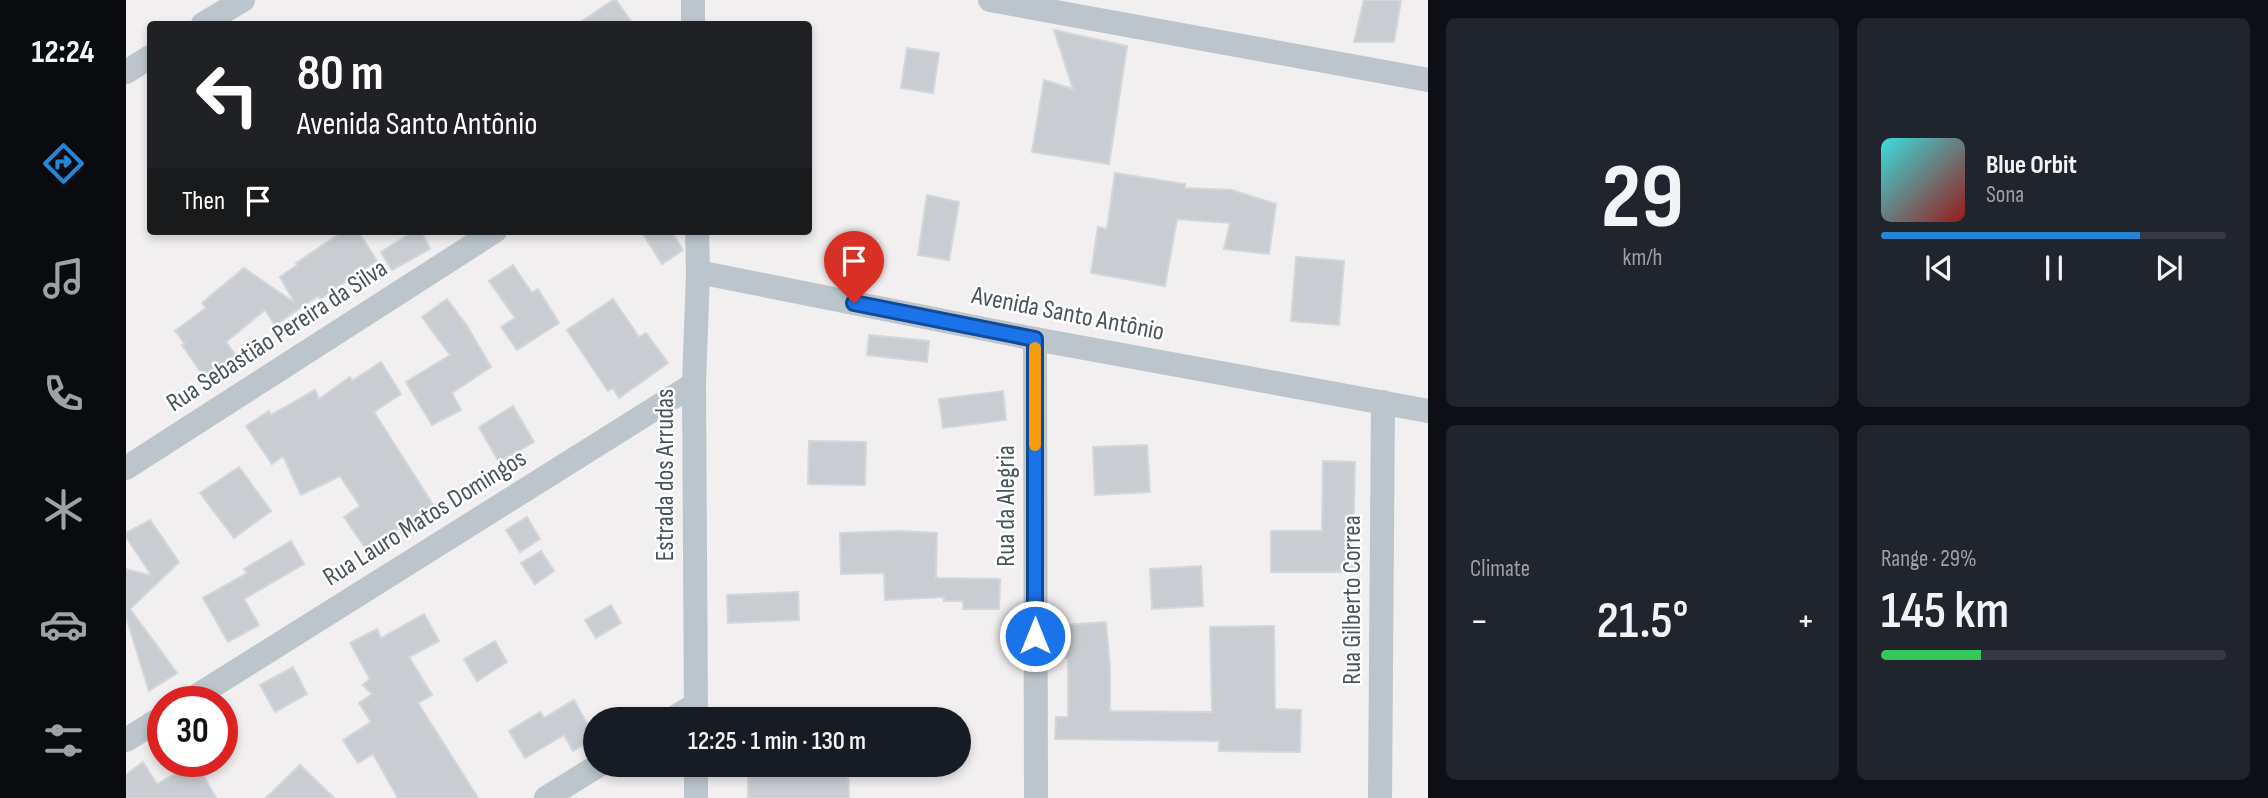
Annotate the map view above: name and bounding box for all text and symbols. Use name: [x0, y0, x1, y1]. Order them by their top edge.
text: 12:24: [32, 33, 94, 72]
text: 80 m: [297, 45, 384, 104]
icon: left: [182, 49, 273, 140]
text: Avenida Santo Antônio: [297, 105, 537, 144]
icon: directions: [39, 139, 88, 188]
text: 29: [1601, 144, 1684, 253]
text: Blue Orbit: [1986, 150, 2077, 181]
text: Sona: [1986, 181, 2024, 209]
icon: arrive: [239, 182, 277, 220]
text: Then: [182, 186, 225, 217]
pin: [824, 231, 884, 303]
icon: arrive: [835, 242, 873, 280]
text: km/h: [1623, 244, 1662, 272]
icon: previous: [1920, 249, 1958, 287]
icon: pause: [2035, 249, 2073, 287]
icon: next: [2150, 249, 2188, 287]
street label: Rua Sebastião Pereira da Silva: [161, 253, 393, 419]
icon: music: [39, 254, 88, 303]
street label: Avenida Santo Antônio: [968, 280, 1167, 348]
icon: phone: [39, 369, 88, 418]
street label: Estrada dos Arrudas: [650, 389, 681, 561]
street label: Rua Lauro Matos Domingos: [318, 443, 532, 593]
street label: Rua da Alegria: [991, 445, 1022, 567]
icon: climate: [39, 485, 88, 534]
street label: Rua Gilberto Correa: [1337, 515, 1368, 685]
text: Range · 29%: [1881, 545, 1977, 573]
text: Climate: [1470, 555, 1530, 583]
text: 145 km: [1881, 580, 2009, 643]
text: 21.5°: [1597, 590, 1688, 653]
position arrow: [998, 599, 1072, 673]
text: −: [1470, 599, 1489, 644]
text: +: [1796, 599, 1815, 644]
icon: car: [39, 600, 88, 649]
speed limit sign: 30: [147, 686, 238, 777]
icon: filters: [39, 716, 88, 765]
text: 12:25 · 1 min · 130 m: [688, 726, 866, 757]

